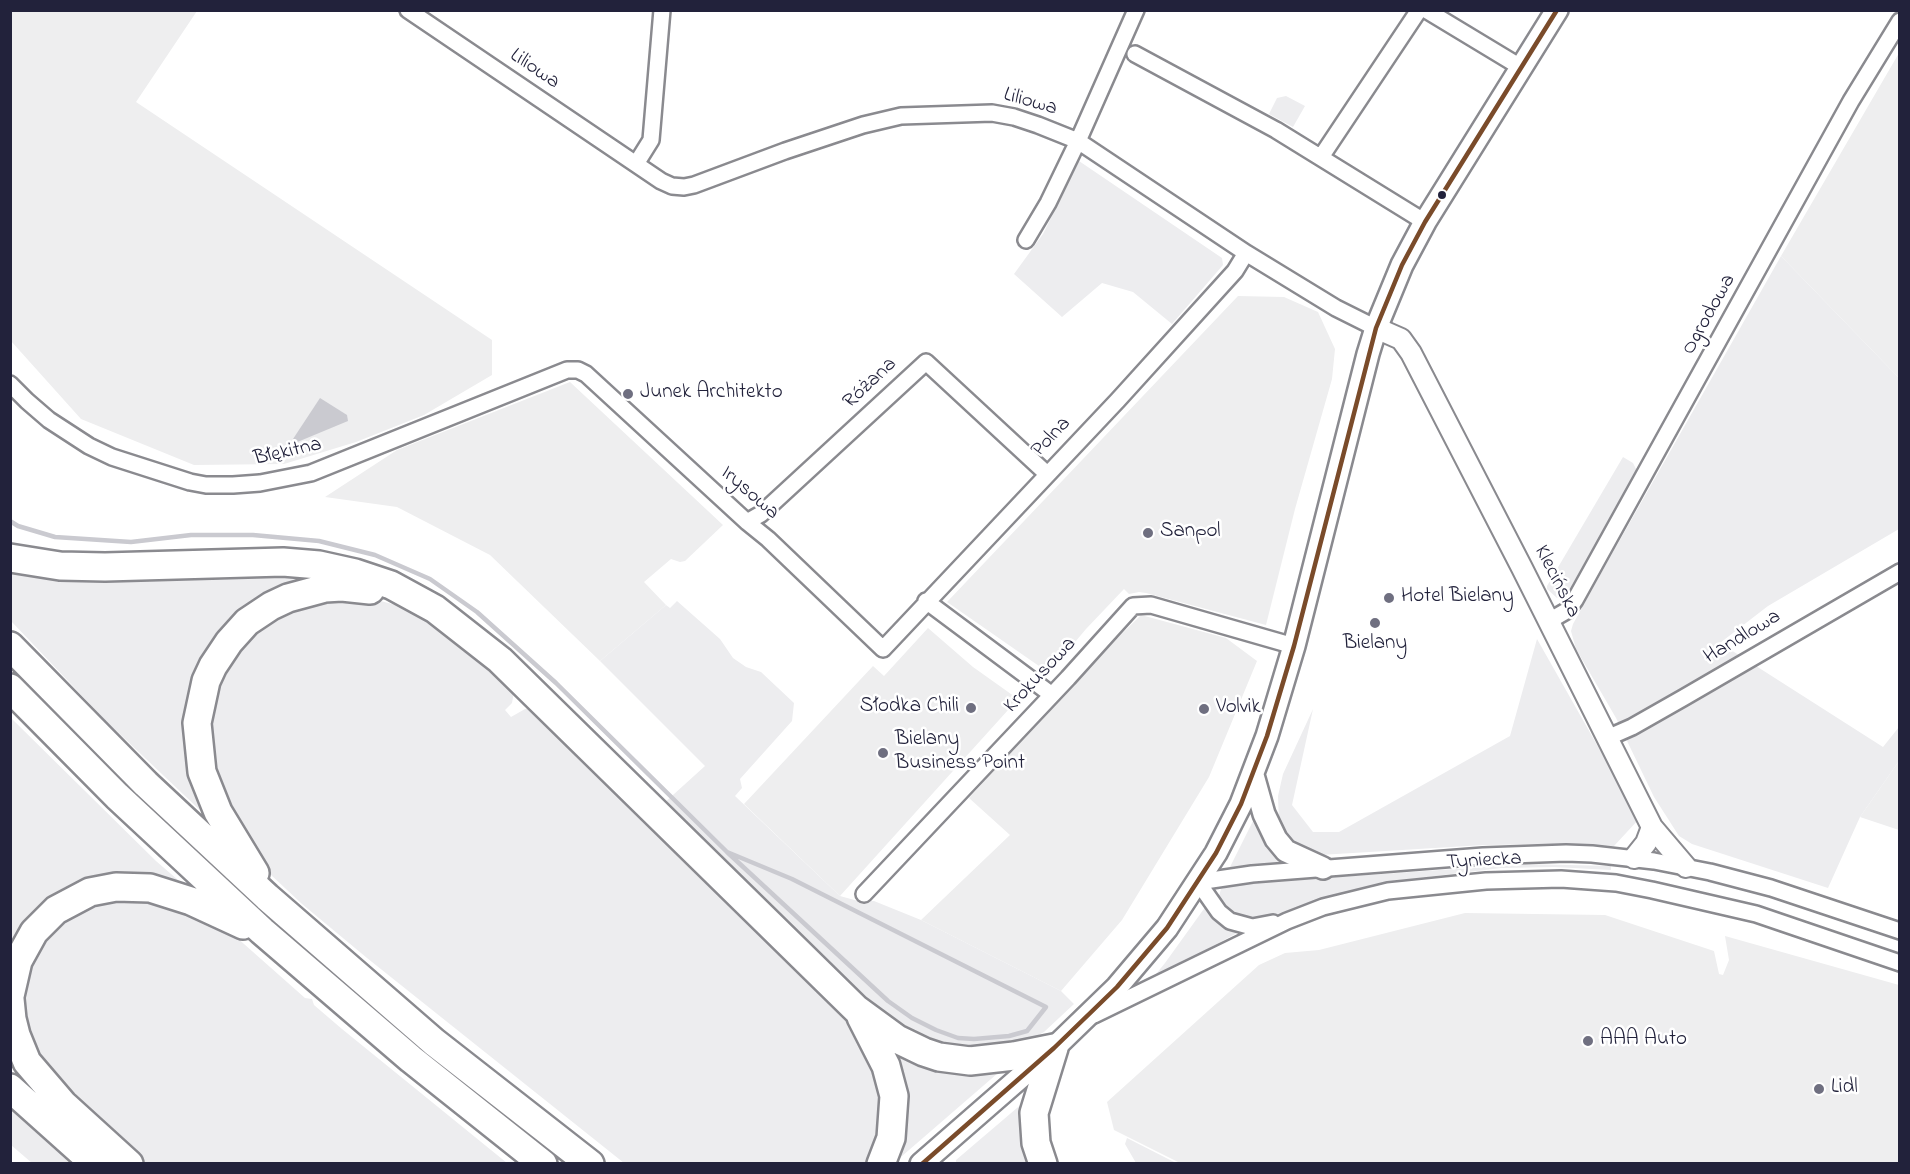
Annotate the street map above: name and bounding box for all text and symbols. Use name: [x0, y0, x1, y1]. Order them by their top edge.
street label: Liliowa: [504, 44, 564, 96]
street label: Liliowa: [1000, 83, 1060, 123]
unlabelled marker: [1436, 189, 1448, 201]
street label: Ogrodowa: [1678, 270, 1742, 360]
street label: Różana: [839, 353, 903, 415]
place label: Junek Architekto: [640, 381, 783, 407]
marker: Junek Architekto: [621, 387, 635, 401]
street label: Polna: [1027, 413, 1077, 463]
street label: Błękitna: [252, 433, 324, 473]
street label: Irysowa: [714, 462, 784, 526]
place label: Sanpol: [1160, 520, 1220, 546]
marker: Sanpol: [1141, 526, 1155, 540]
street label: Klecińska: [1527, 542, 1585, 622]
place label: Hotel Bielany: [1401, 585, 1514, 611]
marker: Hotel Bielany: [1382, 591, 1396, 605]
street label: Handlowa: [1700, 605, 1786, 671]
marker: Bielany: [1368, 616, 1382, 630]
place label: Bielany: [1343, 632, 1407, 658]
street label: Krokusowa: [999, 633, 1083, 719]
place label: Słodka Chili: [860, 695, 959, 721]
place label: Volvik: [1216, 696, 1261, 722]
marker: Słodka Chili: [964, 701, 978, 715]
marker: Volvik: [1197, 702, 1211, 716]
place label: Bielany Business Point: [895, 728, 1025, 778]
marker: Bielany Business Point: [876, 746, 890, 760]
street label: Tyniecka: [1446, 847, 1522, 877]
place label: AAA Auto: [1600, 1028, 1687, 1054]
marker: AAA Auto: [1581, 1034, 1595, 1048]
place label: Lidl: [1831, 1076, 1858, 1102]
marker: Lidl: [1812, 1082, 1826, 1096]

